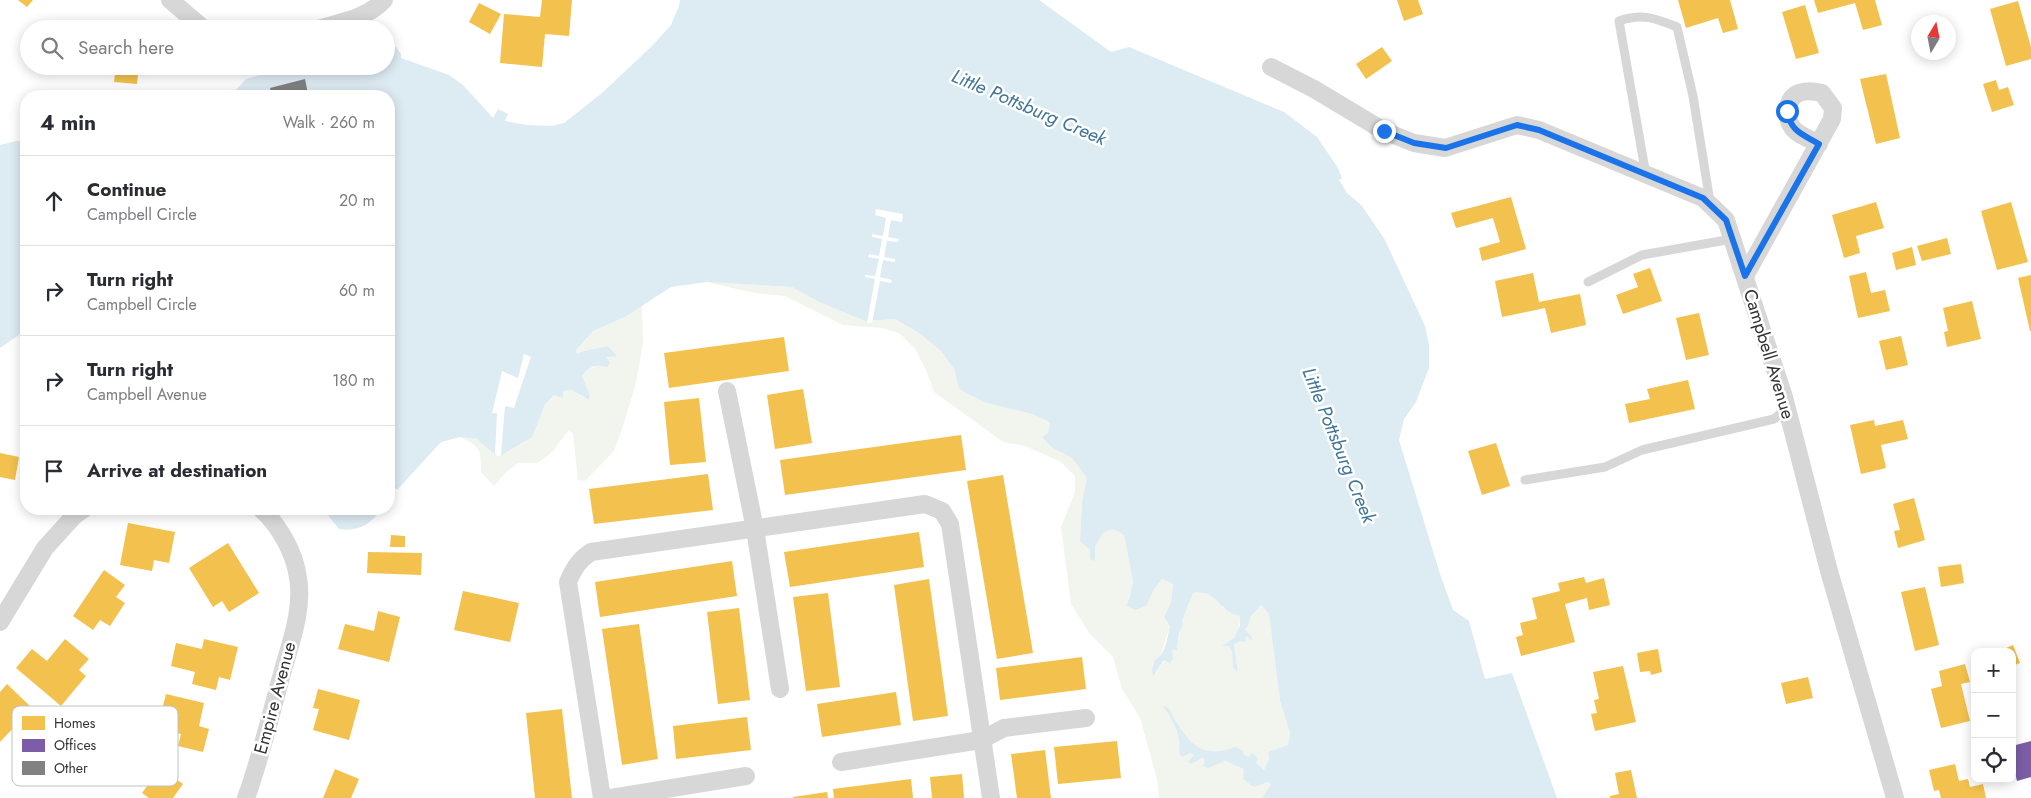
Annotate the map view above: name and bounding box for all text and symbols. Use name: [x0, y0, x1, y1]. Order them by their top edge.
north arrow: [1911, 15, 1956, 60]
search box: [20, 20, 395, 75]
icon: search: [38, 34, 66, 62]
text: Search here: [78, 34, 174, 61]
water label: Little Pottsburg Creek: [948, 62, 1111, 152]
route start: [1776, 100, 1799, 123]
text: 4 min: [40, 108, 96, 138]
text: Walk · 260 m: [283, 111, 375, 134]
route end: [1373, 120, 1396, 143]
text: Continue: [87, 176, 166, 203]
icon: ahead: [40, 187, 68, 215]
text: 20 m: [339, 189, 375, 212]
text: Campbell Circle: [87, 203, 197, 226]
text: Turn right: [87, 266, 173, 293]
icon: right: [40, 277, 68, 305]
text: 60 m: [339, 279, 375, 302]
street label: Campbell Avenue: [1737, 286, 1801, 422]
text: Campbell Circle: [87, 293, 197, 316]
text: Turn right: [87, 356, 173, 383]
water label: Little Pottsburg Creek: [1295, 363, 1383, 528]
icon: right: [40, 367, 68, 395]
text: 180 m: [332, 369, 375, 392]
text: Campbell Avenue: [87, 383, 207, 406]
icon: arrive: [40, 457, 68, 485]
text: Arrive at destination: [87, 457, 267, 484]
street label: Empire Avenue: [247, 639, 303, 757]
map controls: [1971, 648, 2016, 783]
button: +: [1971, 648, 2016, 693]
button: −: [1971, 693, 2016, 738]
legend: [12, 706, 178, 786]
text: Homes: [54, 713, 96, 733]
text: Offices: [54, 735, 97, 755]
button: locate: [1971, 738, 2016, 783]
text: Other: [54, 758, 88, 778]

